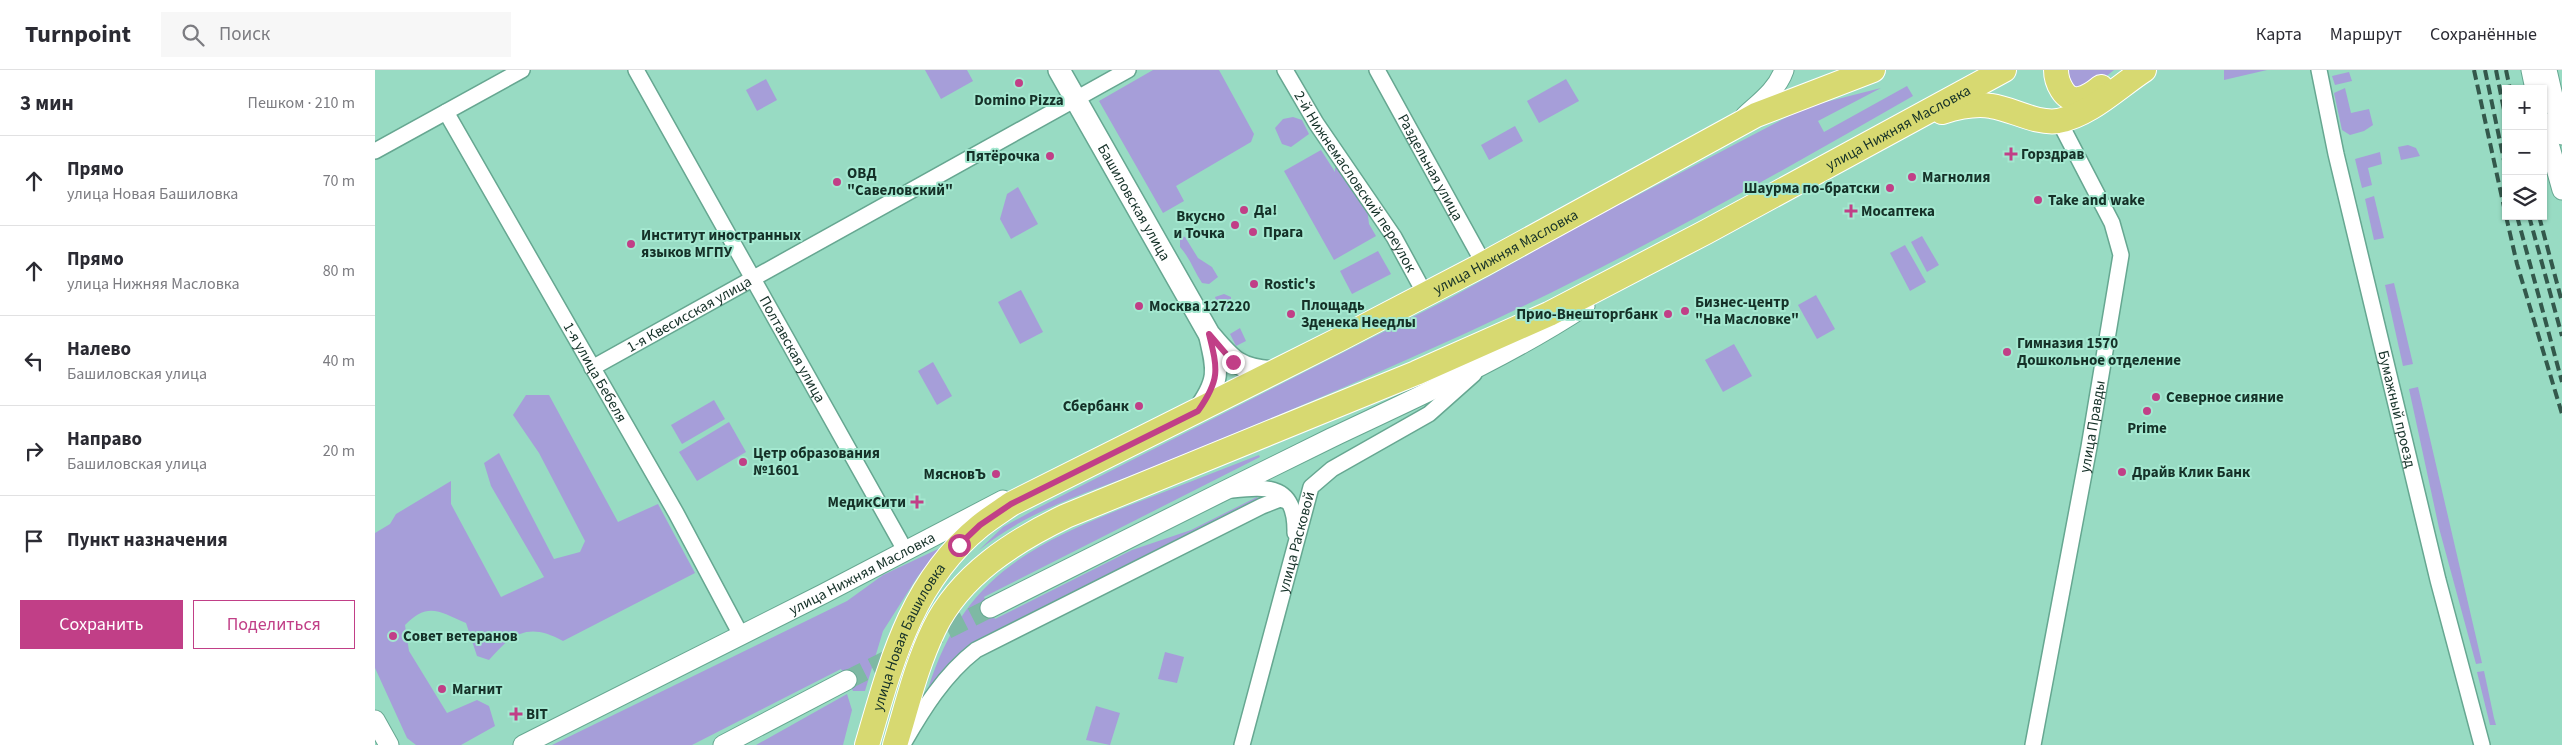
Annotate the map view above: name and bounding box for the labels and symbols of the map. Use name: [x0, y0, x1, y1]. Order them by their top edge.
marker: Domino Pizza: [1013, 77, 1025, 89]
street label: улица Нижняя Масловка: [1822, 80, 1975, 176]
street label: 2-й Нижнемасловский переулок: [1289, 87, 1422, 277]
place label: Domino Pizza: [974, 90, 1064, 111]
street label: Раздельная улица: [1392, 110, 1468, 225]
street label: Башиловская улица: [1092, 140, 1175, 265]
place label: Горздрав: [2021, 144, 2084, 165]
place label: Пятёрочка: [966, 146, 1040, 167]
marker: Горздрав: [2005, 148, 2017, 160]
marker: Пятёрочка: [1044, 150, 1056, 162]
place label: ОВД "Савеловский": [847, 163, 953, 201]
place label: Магнолия: [1922, 167, 1990, 188]
marker: Магнолия: [1906, 171, 1918, 183]
marker: ОВД "Савеловский": [831, 176, 843, 188]
place label: Шаурма по-братски: [1744, 178, 1880, 199]
marker: Шаурма по-братски: [1884, 182, 1896, 194]
place label: Take and wake: [2048, 190, 2145, 211]
marker: Take and wake: [2032, 194, 2044, 206]
place label: Да!: [1254, 200, 1277, 221]
place label: Мосаптека: [1861, 201, 1935, 222]
marker: Да!: [1238, 204, 1250, 216]
street label: улица Нижняя Масловка: [1430, 204, 1582, 300]
marker: Мосаптека: [1845, 205, 1857, 217]
place label: Вкусно и Точка: [1174, 206, 1225, 244]
marker: Вкусно и Точка: [1229, 219, 1241, 231]
place label: Прага: [1263, 222, 1303, 243]
place label: Институт иностранных языков МГПУ: [641, 225, 801, 263]
marker: Прага: [1247, 226, 1259, 238]
marker: Институт иностранных языков МГПУ: [625, 238, 637, 250]
street label: 1-я Квесисская улица: [623, 271, 756, 358]
place label: Rostic's: [1264, 274, 1316, 295]
marker: Rostic's: [1248, 278, 1260, 290]
street label: Полтавская улица: [754, 292, 830, 407]
place label: Бизнес-центр "На Масловке": [1695, 292, 1799, 330]
place label: Площадь Зденека Неедлы: [1301, 295, 1416, 333]
place label: Москва 127220: [1149, 296, 1250, 317]
marker: Москва 127220: [1133, 300, 1145, 312]
place label: Прио-Внешторгбанк: [1516, 304, 1659, 325]
marker: Бизнес-центр "На Масловке": [1679, 305, 1691, 317]
marker: Площадь Зденека Неедлы: [1285, 308, 1297, 320]
marker: Прио-Внешторгбанк: [1662, 308, 1674, 320]
street label: 1-я улица Бебеля: [558, 318, 632, 427]
place label: Гимназия 1570 Дошкольное отделение: [2017, 333, 2181, 371]
marker: Гимназия 1570 Дошкольное отделение: [2001, 346, 2013, 358]
street label: Бумажный проезд: [2372, 348, 2421, 470]
route end: [1222, 351, 1245, 374]
street label: улица Правды: [2074, 379, 2111, 475]
place label: Северное сияние: [2166, 387, 2284, 408]
marker: Северное сияние: [2150, 391, 2162, 403]
place label: Сбербанк: [1063, 396, 1130, 417]
marker: Сбербанк: [1133, 400, 1145, 412]
marker: Prime: [2141, 405, 2153, 417]
place label: Prime: [2127, 418, 2167, 439]
place label: Цетр образования №1601: [753, 443, 880, 481]
marker: Цетр образования №1601: [737, 456, 749, 468]
place label: Драйв Клик Банк: [2132, 462, 2251, 483]
place label: МясновЪ: [923, 464, 986, 485]
marker: Драйв Клик Банк: [2116, 466, 2128, 478]
marker: МясновЪ: [990, 468, 1002, 480]
street label: улица Расковой: [1273, 489, 1320, 595]
place label: МедикСити: [827, 492, 906, 513]
marker: МедикСити: [910, 495, 924, 509]
street label: улица Нижняя Масловка: [786, 527, 939, 620]
route start: [948, 534, 971, 557]
street label: улица Новая Башиловка: [867, 559, 951, 714]
place label: Совет ветеранов: [403, 626, 518, 647]
marker: Совет ветеранов: [387, 630, 399, 642]
place label: Магнит: [452, 679, 503, 700]
marker: Магнит: [436, 683, 448, 695]
place label: BIT: [526, 704, 548, 725]
marker: BIT: [510, 708, 522, 720]

